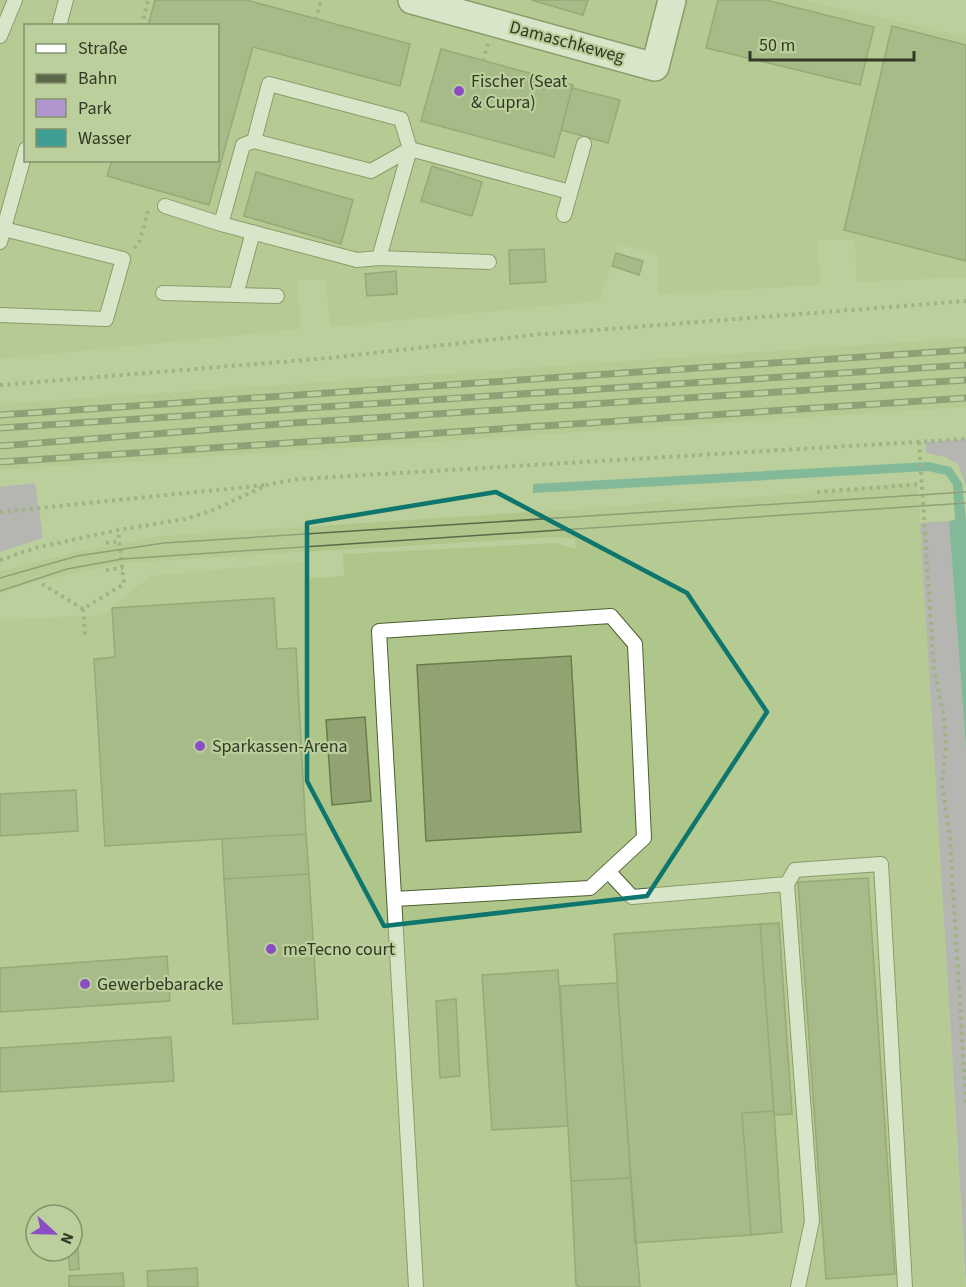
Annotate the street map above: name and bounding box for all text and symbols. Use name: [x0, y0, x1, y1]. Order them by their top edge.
street label: Damaschkeweg: [507, 15, 627, 69]
legend: [24, 24, 219, 162]
scale bar: [750, 24, 914, 62]
text: 50 m: [759, 33, 795, 58]
text: Straße: [78, 36, 128, 61]
text: Bahn: [78, 66, 117, 91]
place label: Fischer (Seat & Cupra): [471, 69, 567, 115]
marker: Fischer (Seat & Cupra): [452, 84, 466, 98]
text: Park: [78, 96, 112, 121]
text: Wasser: [78, 126, 132, 151]
place label: Sparkassen-Arena: [212, 734, 348, 759]
marker: Sparkassen-Arena: [193, 739, 207, 753]
place label: meTecno court: [283, 937, 395, 962]
marker: meTecno court: [264, 942, 278, 956]
place label: Gewerbebaracke: [97, 972, 224, 997]
marker: Gewerbebaracke: [78, 977, 92, 991]
north arrow: [24, 1203, 84, 1263]
text: N: [55, 1229, 79, 1247]

